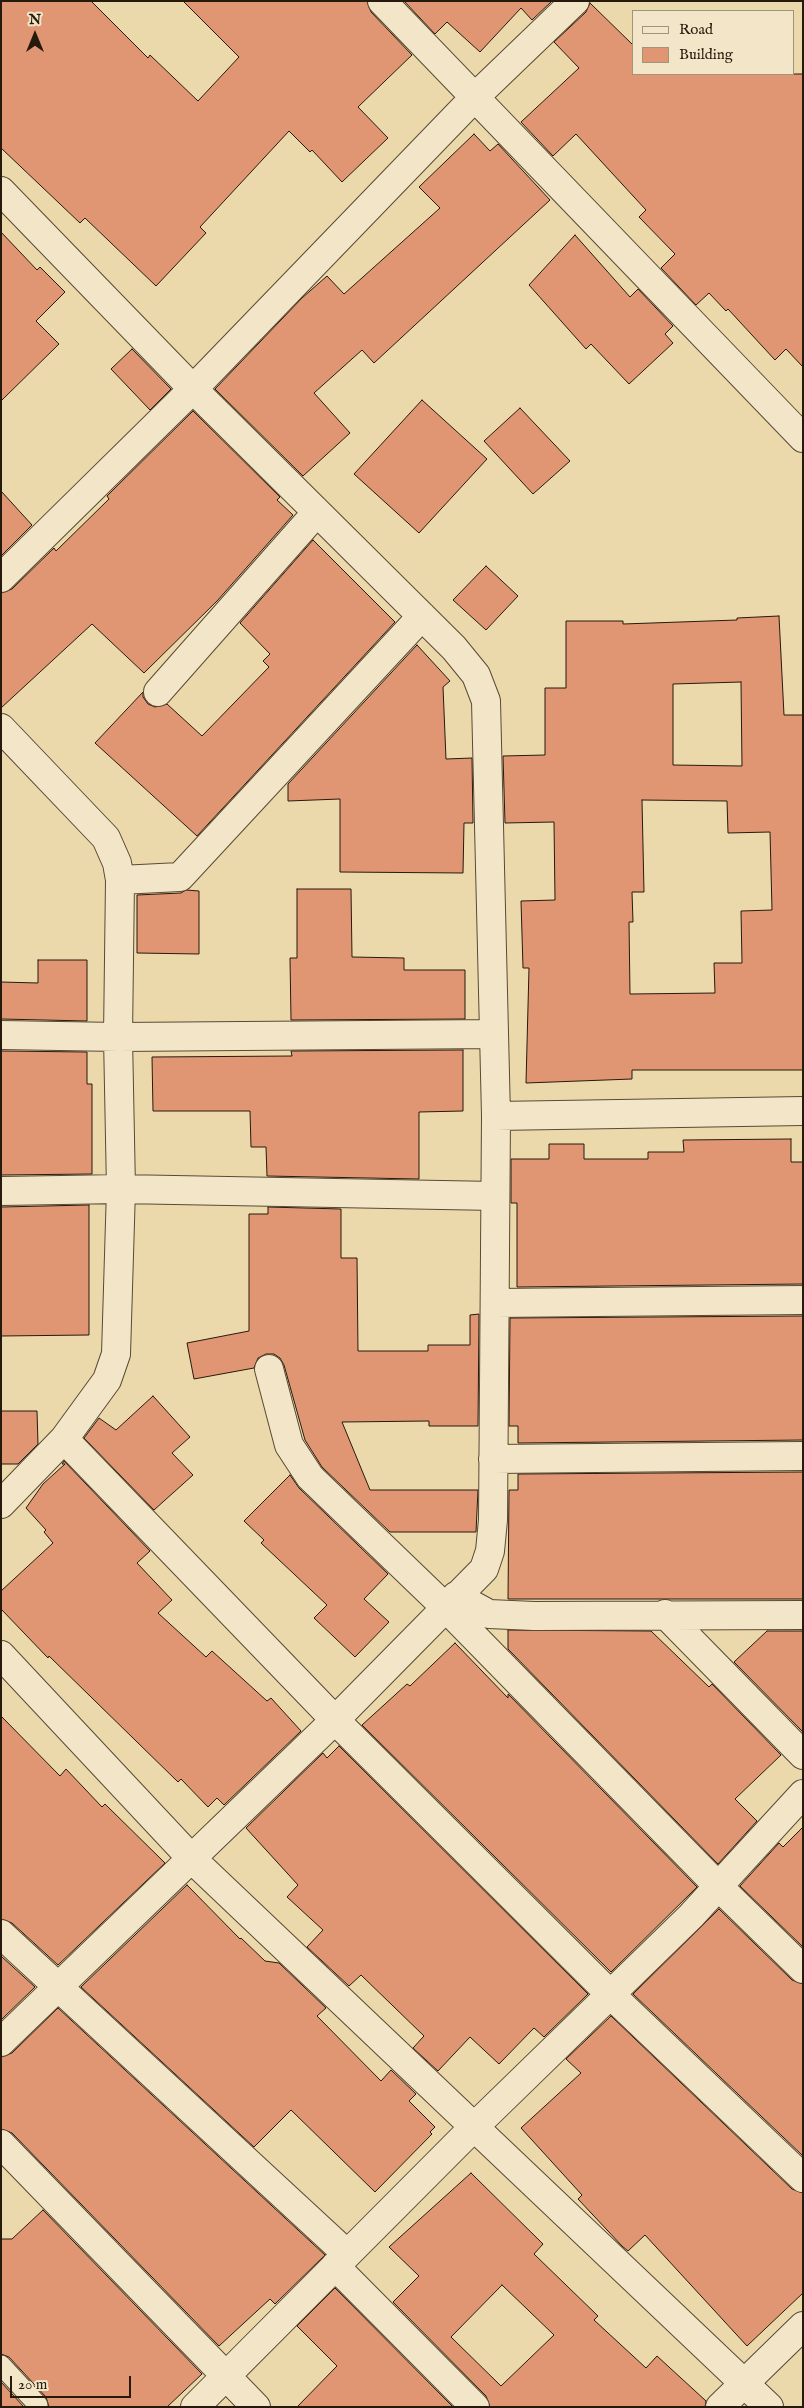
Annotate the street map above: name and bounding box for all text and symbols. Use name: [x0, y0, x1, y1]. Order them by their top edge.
north arrow: [10, 10, 60, 60]
legend: [632, 10, 794, 75]
text: N: [29, 11, 41, 29]
text: Road: [679, 20, 713, 39]
text: Building: [679, 45, 733, 64]
scale bar: [12, 2366, 134, 2398]
text: 20 m: [18, 2375, 47, 2394]

